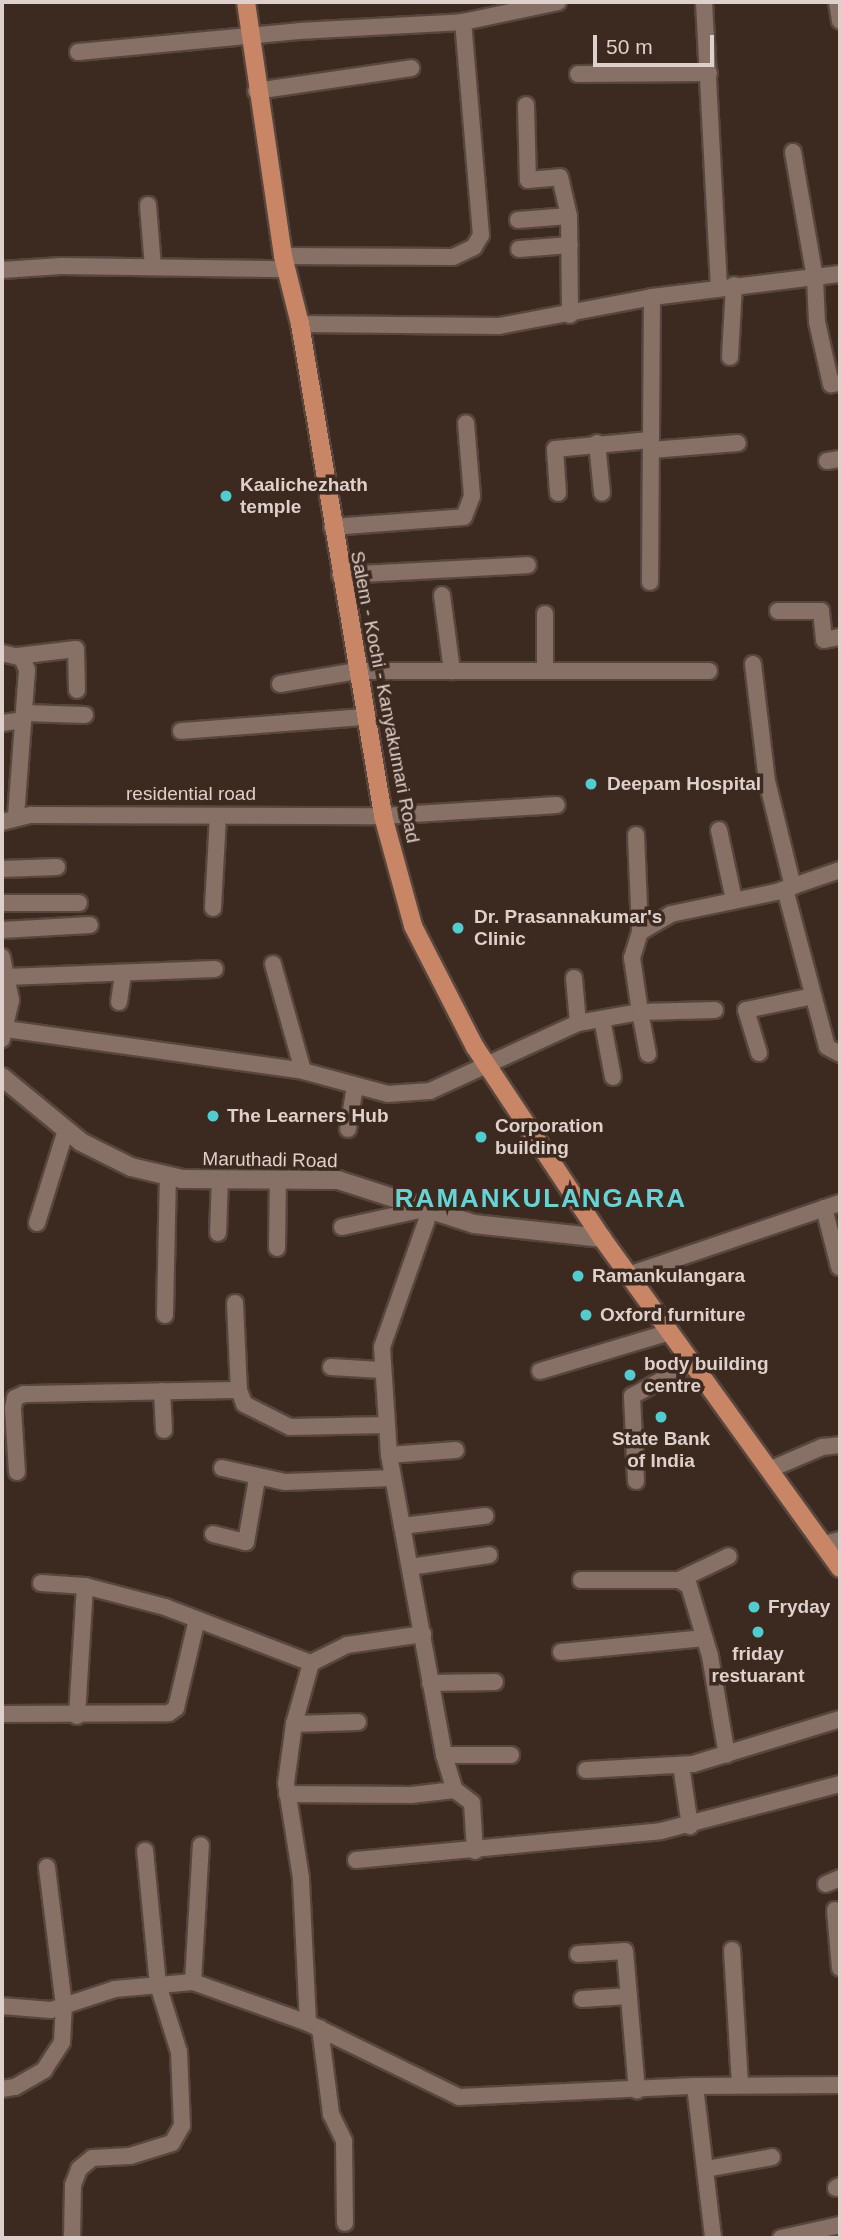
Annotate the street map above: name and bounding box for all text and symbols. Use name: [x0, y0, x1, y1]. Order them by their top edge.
scale bar: [597, 21, 718, 65]
text: 50 m: [606, 35, 653, 58]
place label: Kaalichezhath temple: [240, 474, 368, 518]
marker: Kaalichezhath temple: [218, 488, 234, 504]
street label: Salem - Kochi - Kanyakumari Road: [345, 549, 425, 845]
place label: Deepam Hospital: [607, 773, 761, 795]
marker: Deepam Hospital: [581, 774, 601, 794]
street label: residential road: [126, 783, 256, 805]
place label: Dr. Prasannakumar's Clinic: [474, 906, 662, 950]
marker: Dr. Prasannakumar's Clinic: [448, 918, 468, 938]
place label: The Learners Hub: [227, 1105, 389, 1127]
marker: The Learners Hub: [205, 1108, 221, 1124]
place label: Corporation building: [495, 1115, 604, 1159]
marker: Corporation building: [473, 1129, 489, 1145]
street label: Maruthadi Road: [202, 1147, 338, 1173]
district label: RAMANKULANGARA: [397, 1183, 685, 1215]
place label: Ramankulangara: [592, 1265, 745, 1287]
marker: Ramankulangara: [570, 1268, 586, 1284]
place label: Oxford furniture: [600, 1304, 746, 1326]
marker: Oxford furniture: [578, 1307, 594, 1323]
place label: body building centre: [644, 1353, 769, 1397]
marker: body building centre: [622, 1367, 638, 1383]
marker: State Bank of India: [653, 1409, 669, 1425]
place label: State Bank of India: [612, 1428, 710, 1472]
place label: Fryday: [768, 1596, 830, 1618]
marker: Fryday: [746, 1599, 762, 1615]
marker: friday restuarant: [750, 1624, 766, 1640]
place label: friday restuarant: [712, 1643, 804, 1687]

